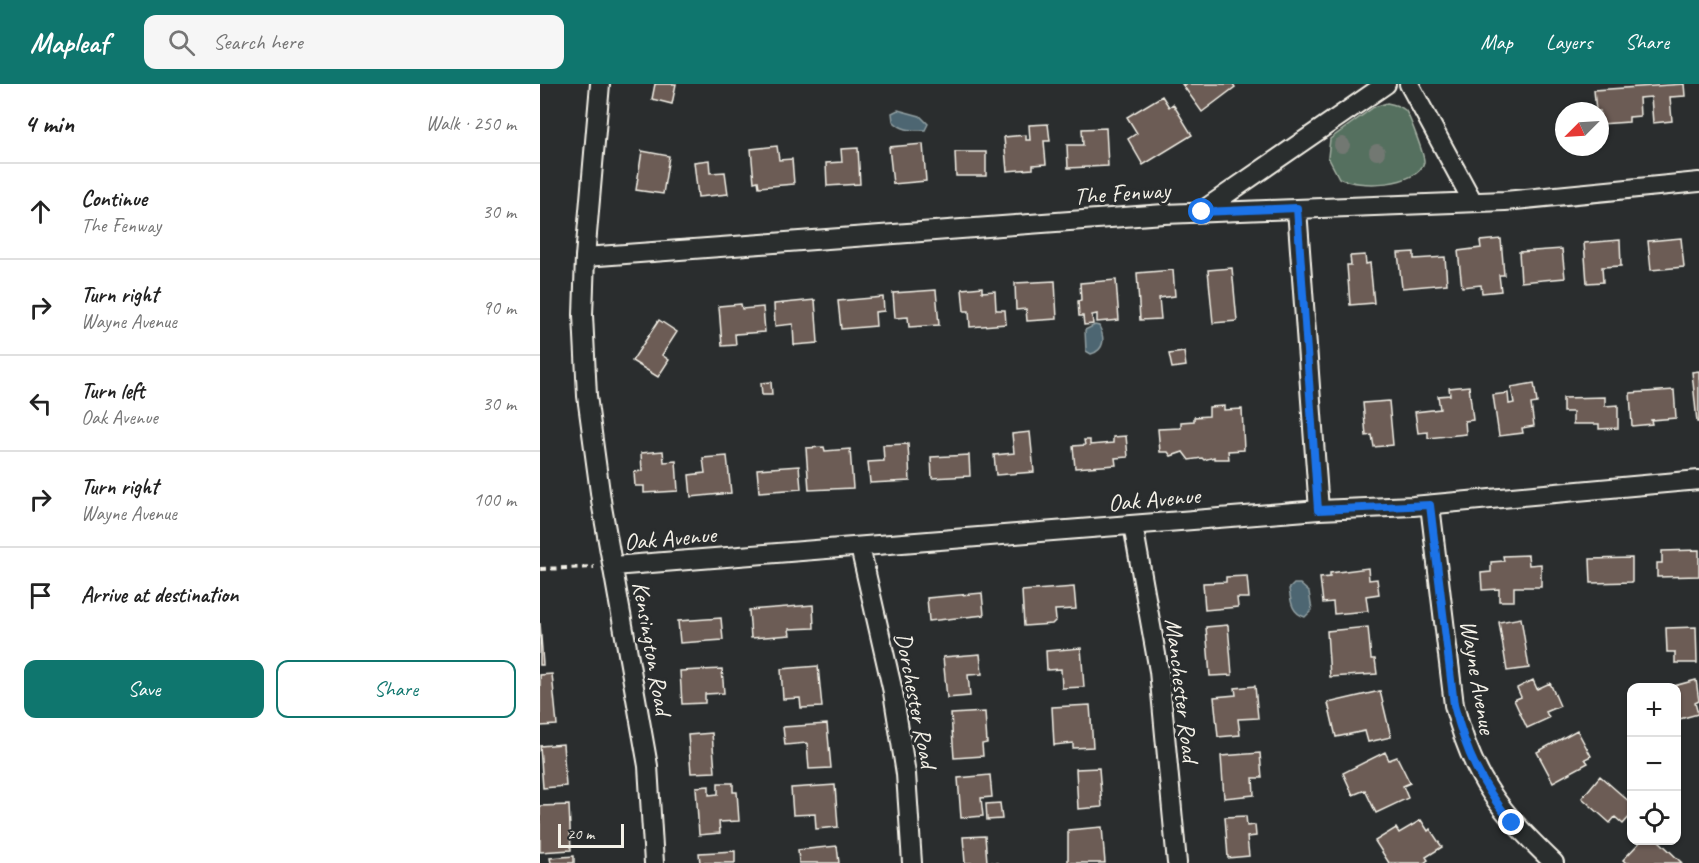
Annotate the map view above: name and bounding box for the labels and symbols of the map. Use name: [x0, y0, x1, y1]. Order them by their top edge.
north arrow: [1555, 102, 1609, 156]
street label: The Fenway: [1073, 175, 1173, 211]
route start: [1188, 198, 1214, 224]
street label: Oak Avenue: [1107, 480, 1203, 518]
street label: Oak Avenue: [623, 519, 719, 557]
street label: Kensington Road: [626, 579, 679, 720]
street label: Manchester Road: [1158, 617, 1206, 767]
street label: Wayne Avenue: [1453, 618, 1503, 738]
street label: Dorchester Road: [888, 630, 944, 774]
route end: [1498, 809, 1524, 835]
scale bar: [558, 821, 624, 848]

